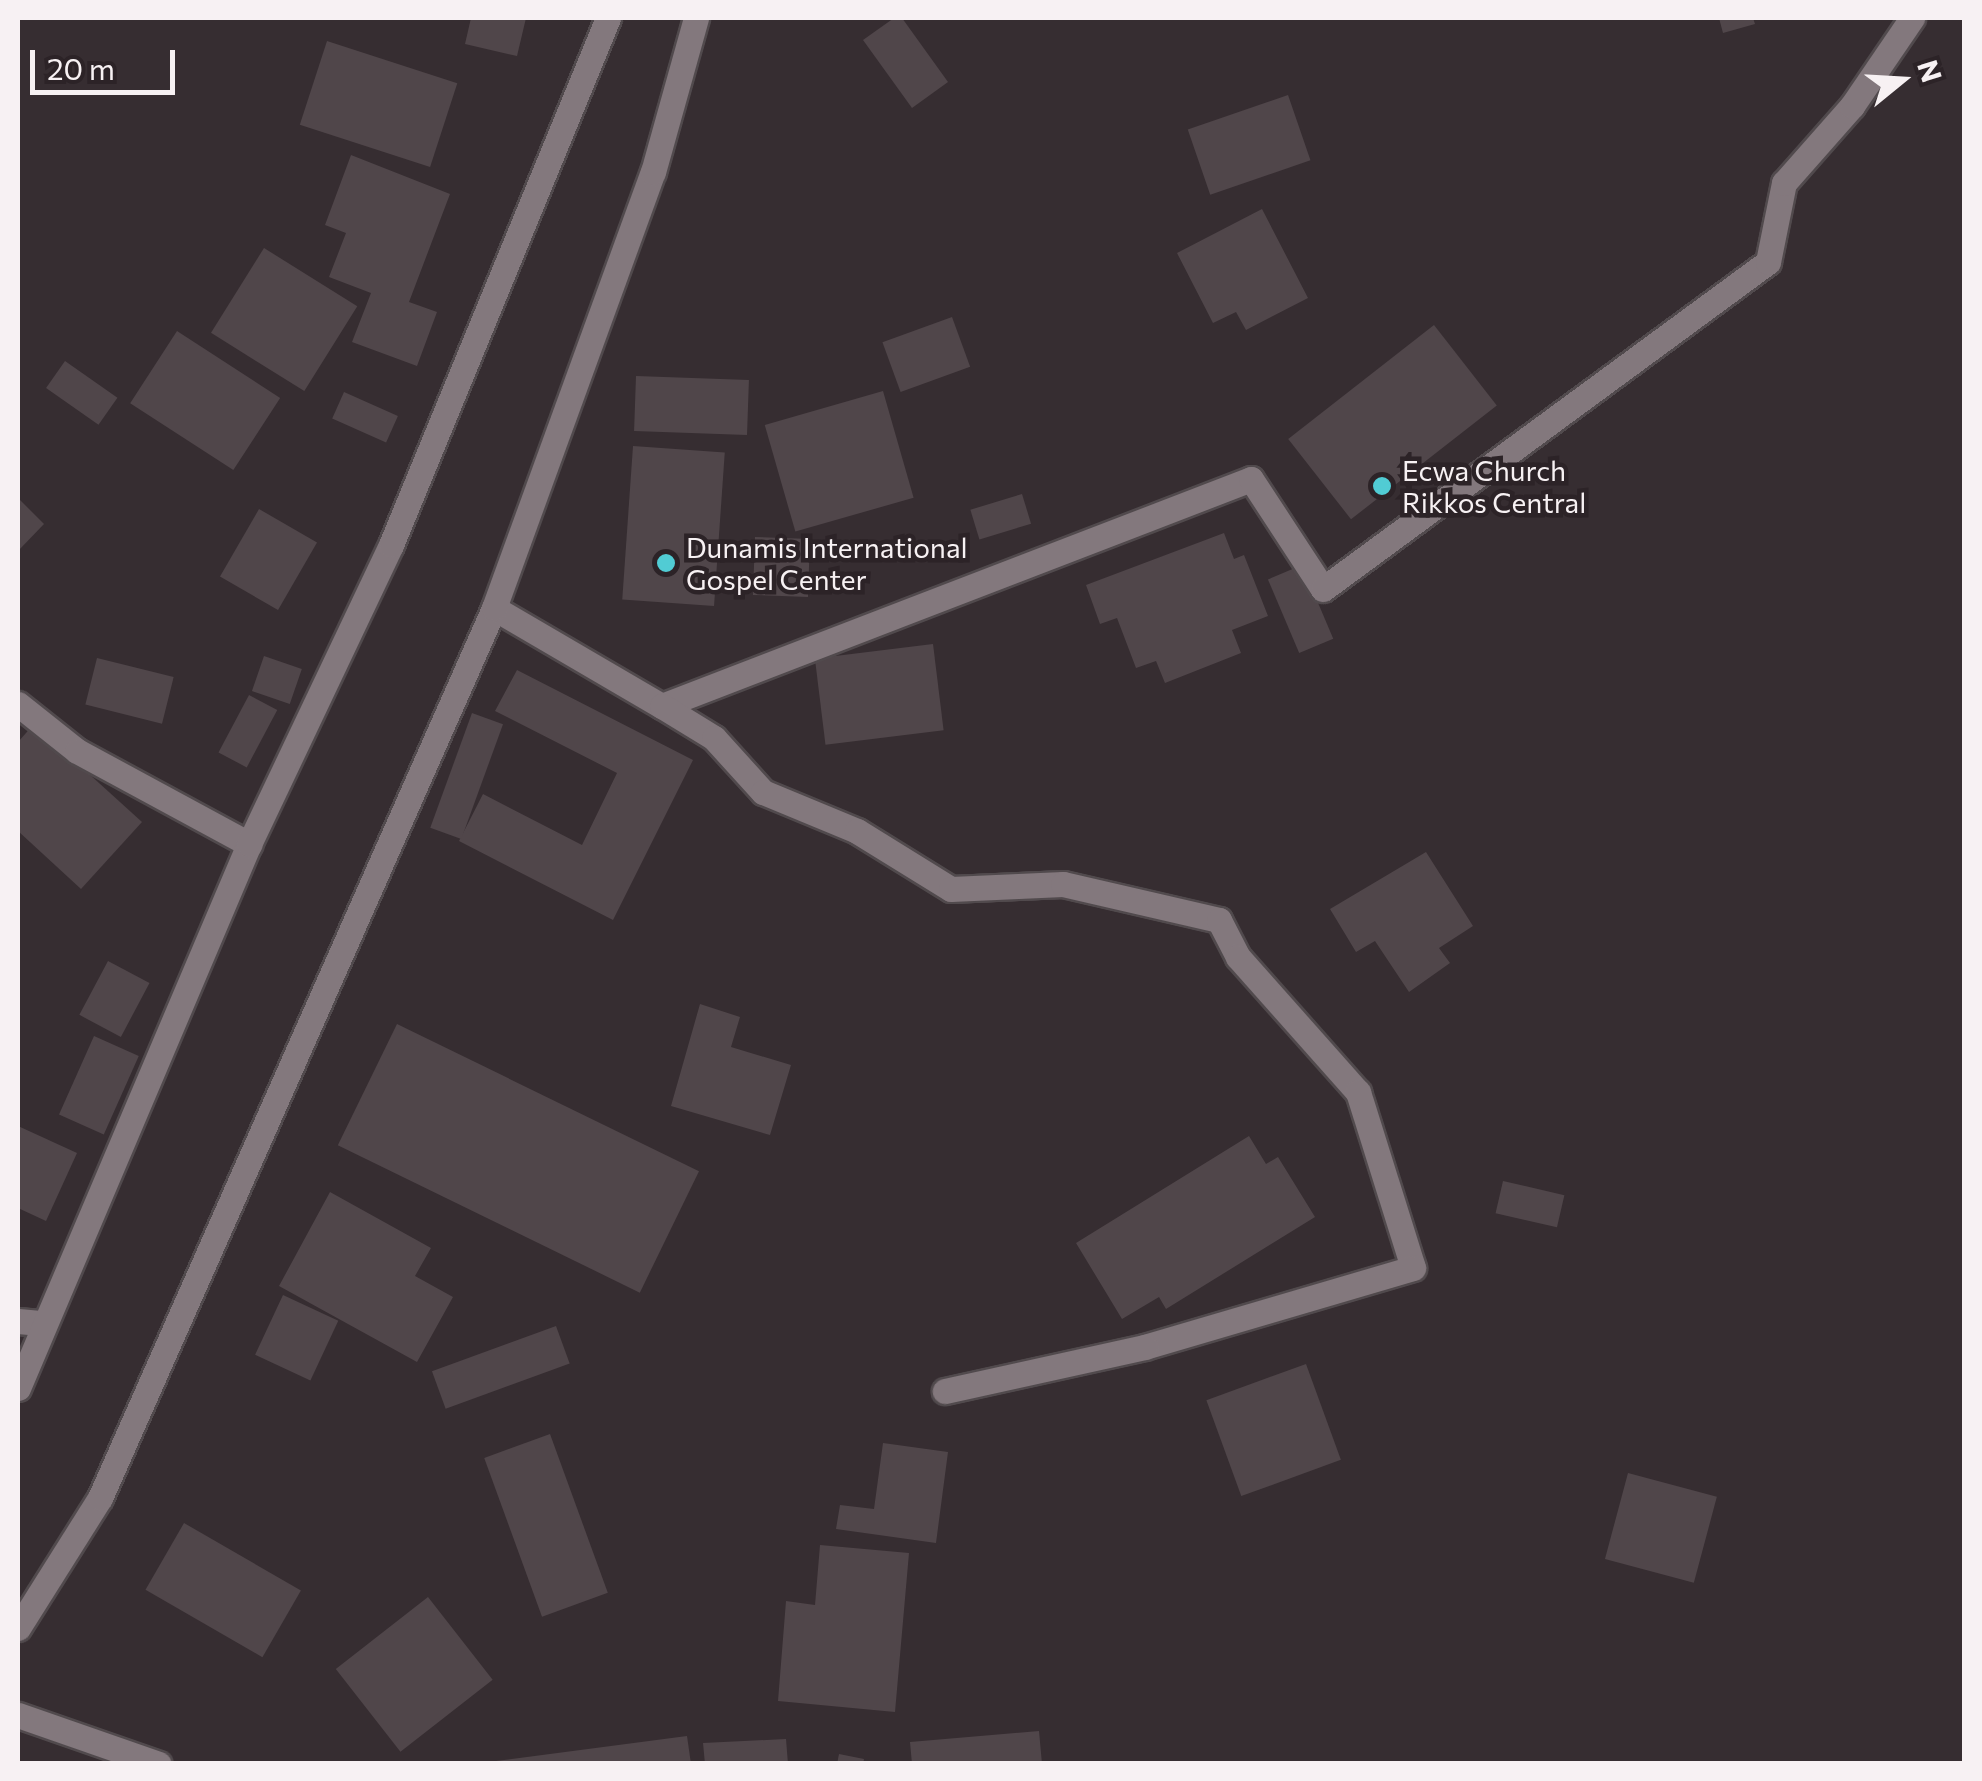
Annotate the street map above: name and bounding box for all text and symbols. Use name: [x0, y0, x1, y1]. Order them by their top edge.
scale bar: [35, 30, 180, 92]
north arrow: [1852, 30, 1952, 130]
text: 20 m: [47, 49, 115, 86]
text: N: [1911, 55, 1950, 86]
place label: Ecwa Church Rikkos Central: [1402, 453, 1586, 519]
marker: Ecwa Church Rikkos Central: [1371, 475, 1393, 497]
place label: Dunamis International Gospel Center: [686, 530, 968, 596]
marker: Dunamis International Gospel Center: [655, 552, 677, 574]

